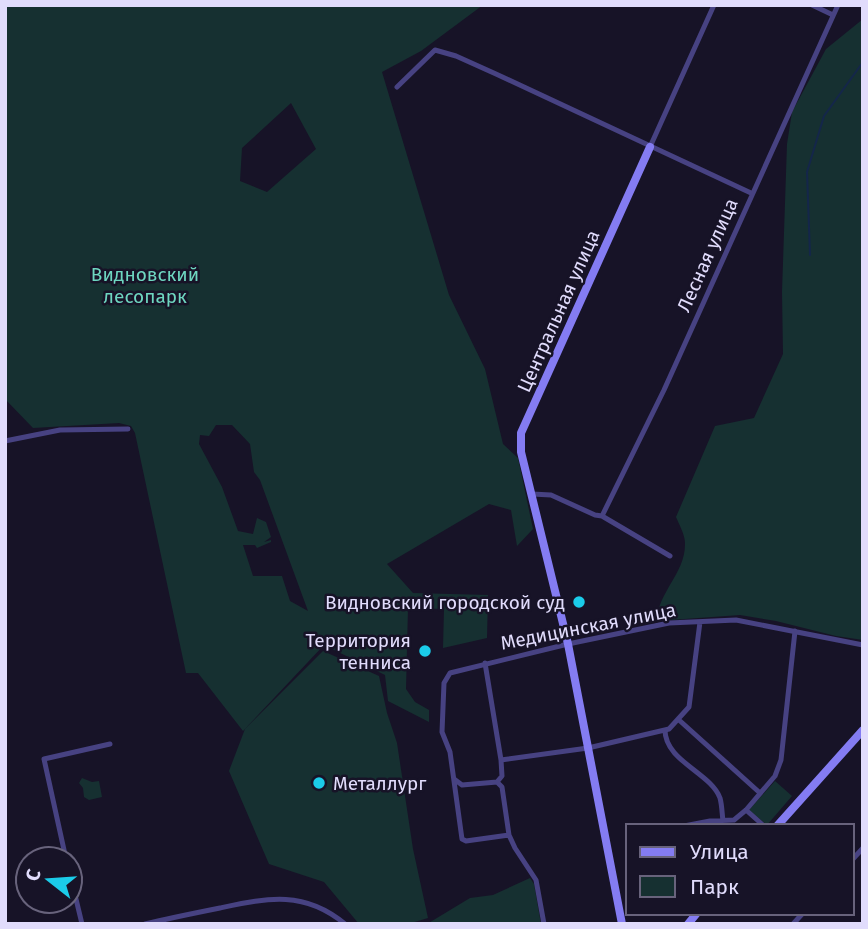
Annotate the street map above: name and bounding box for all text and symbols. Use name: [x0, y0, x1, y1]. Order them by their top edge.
street label: Лесная улица: [672, 195, 743, 316]
street label: Центральная улица: [512, 227, 605, 396]
park label: Видновский лесопарк: [91, 263, 199, 308]
place label: Видновский городской суд: [325, 591, 565, 614]
marker: Видновский городской суд: [571, 594, 587, 610]
street label: Медицинская улица: [498, 598, 678, 655]
place label: Территория тенниса: [306, 629, 411, 674]
marker: Территория тенниса: [417, 643, 433, 659]
place label: Металлург: [333, 772, 427, 795]
marker: Металлург: [311, 775, 327, 791]
legend: [626, 824, 854, 915]
text: Улица: [690, 839, 749, 865]
north arrow: [14, 845, 84, 915]
text: С: [21, 867, 46, 884]
text: Парк: [690, 874, 739, 900]

